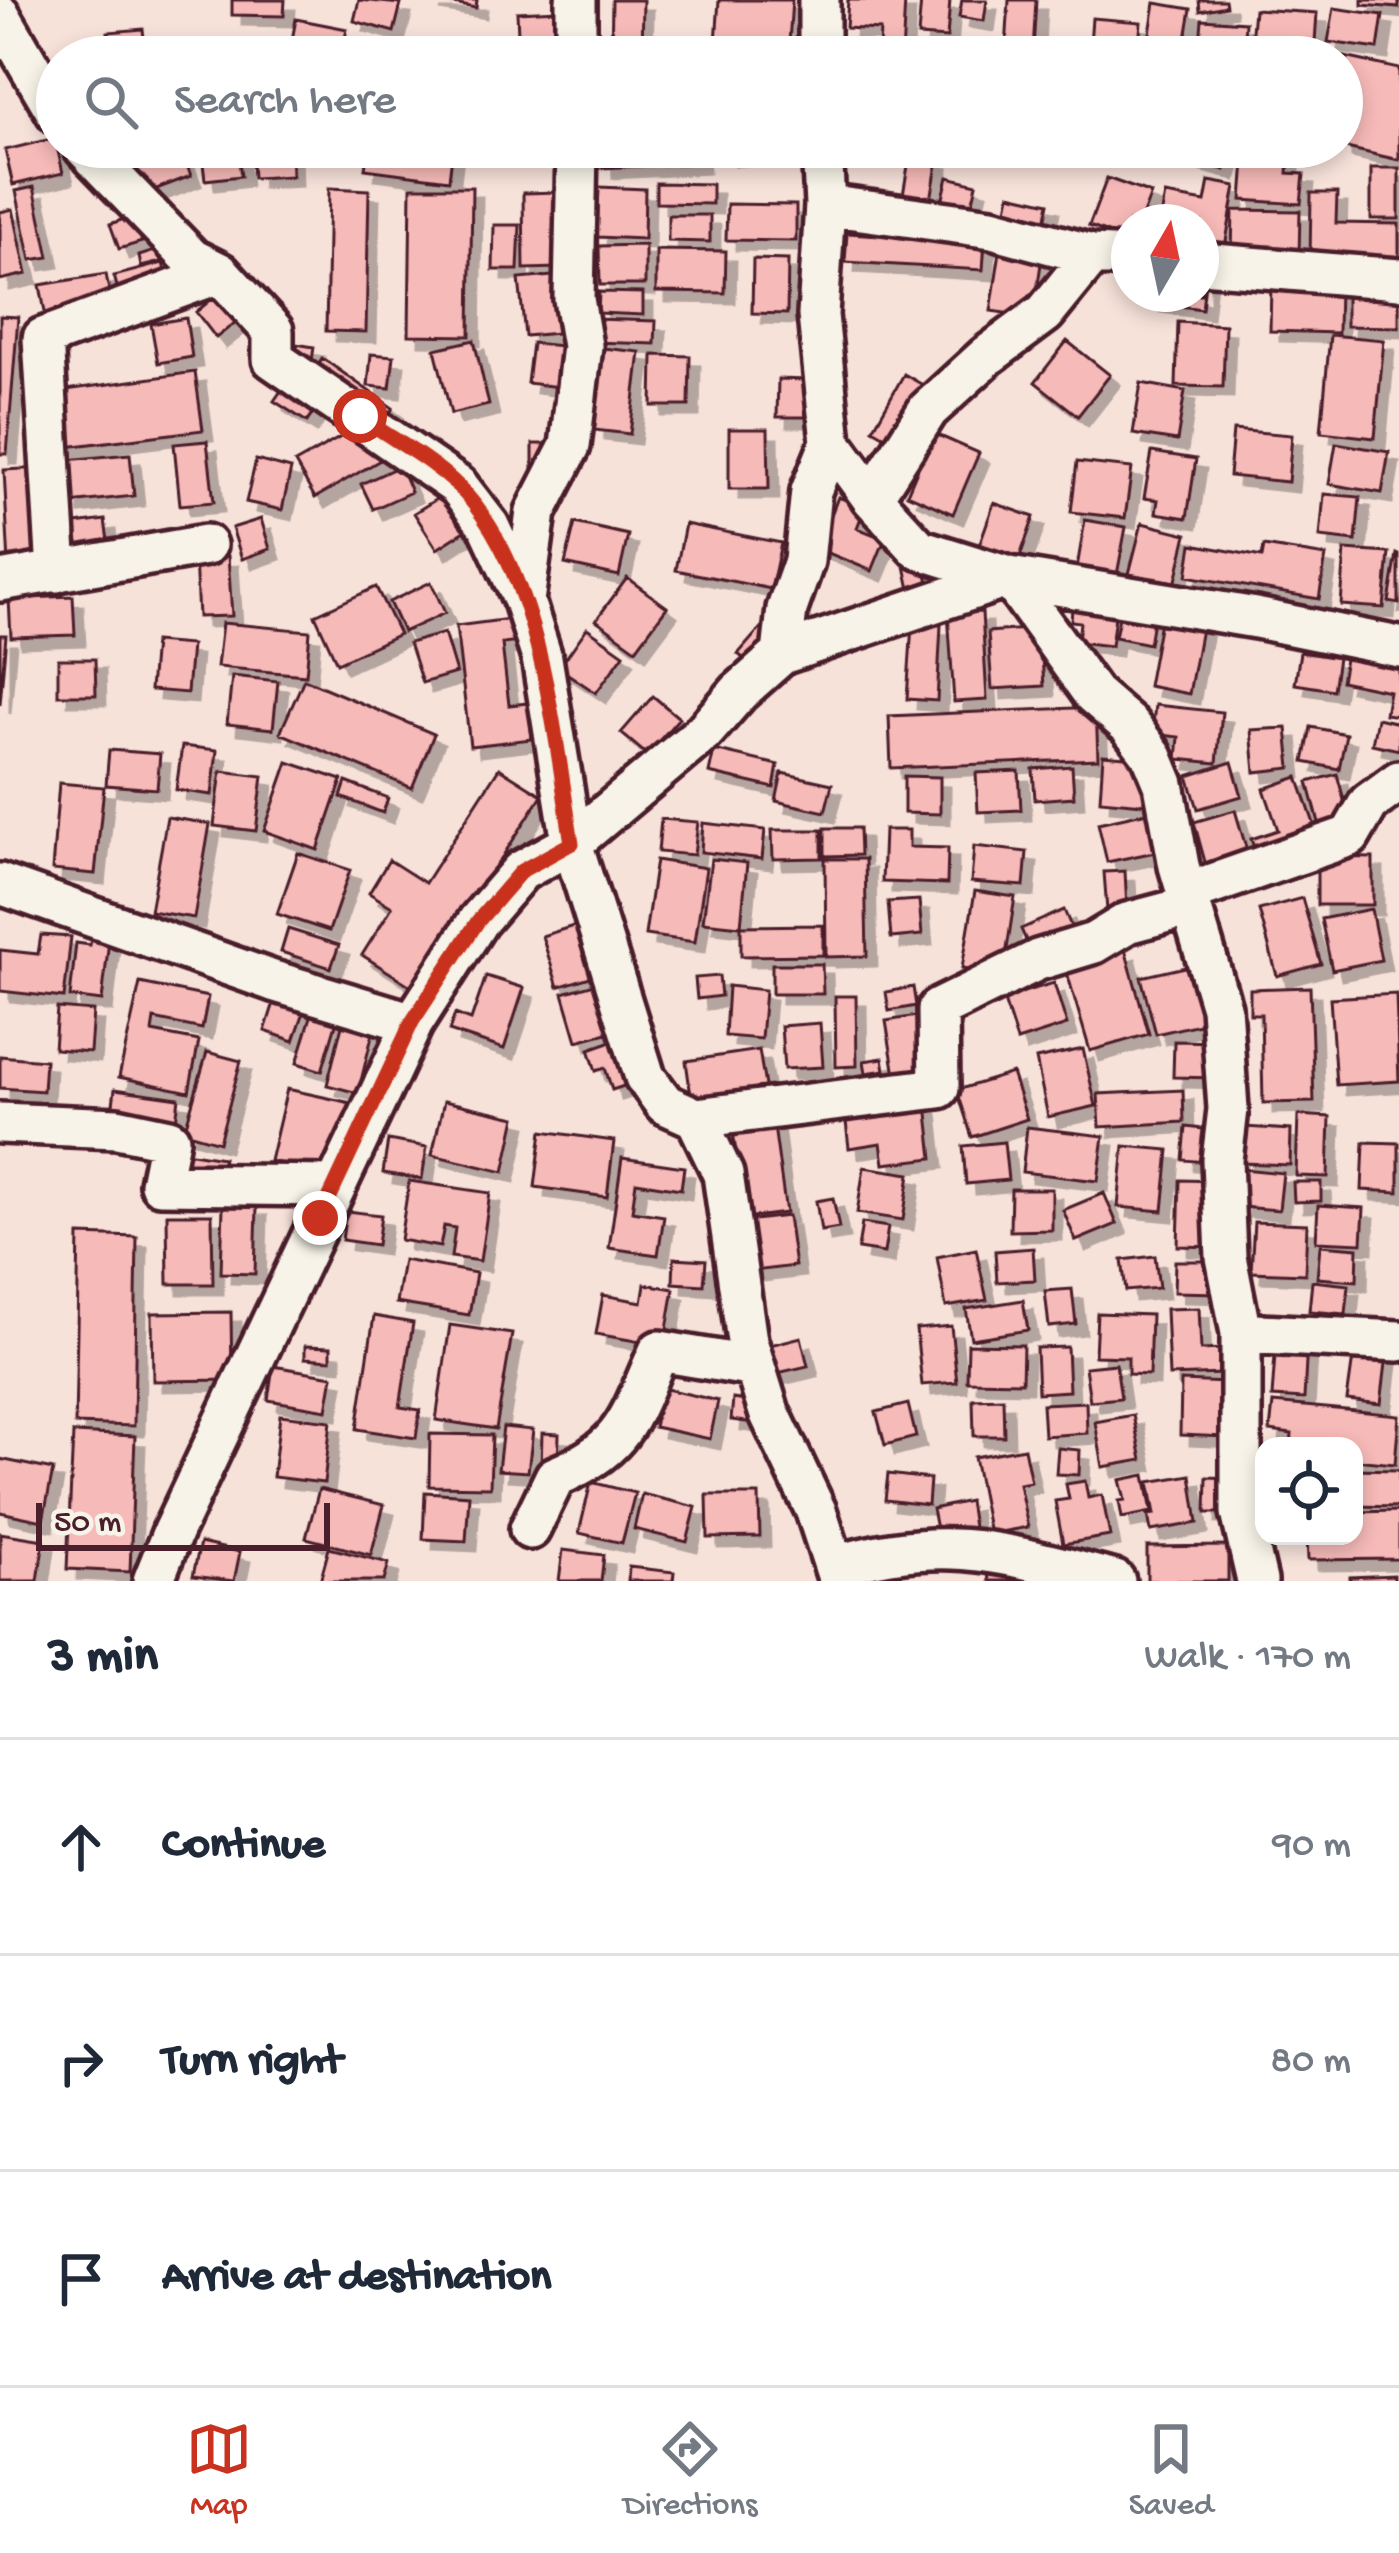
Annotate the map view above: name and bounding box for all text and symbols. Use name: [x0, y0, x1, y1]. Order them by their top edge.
search box: [36, 36, 1363, 168]
icon: search: [78, 69, 144, 135]
text: Search here: [174, 76, 396, 129]
north arrow: [1111, 204, 1219, 312]
route start: [333, 389, 387, 443]
route end: [293, 1191, 347, 1245]
map controls: [1255, 1437, 1363, 1545]
button: locate: [1255, 1437, 1363, 1545]
scale bar: [36, 1497, 330, 1550]
text: 50 m: [54, 1505, 121, 1543]
text: 3 min: [48, 1629, 158, 1689]
text: Walk · 170 m: [1144, 1636, 1351, 1682]
icon: ahead: [48, 1814, 114, 1880]
text: Continue: [162, 1820, 325, 1873]
text: 90 m: [1272, 1824, 1351, 1870]
icon: right: [48, 2030, 114, 2096]
text: Turn right: [162, 2036, 342, 2089]
text: 80 m: [1271, 2040, 1351, 2086]
icon: arrive: [48, 2246, 114, 2312]
text: Arrive at destination: [162, 2252, 551, 2305]
tab: Map: [186, 2416, 252, 2526]
tab: Directions: [623, 2416, 757, 2526]
tab: Saved: [1129, 2416, 1213, 2526]

